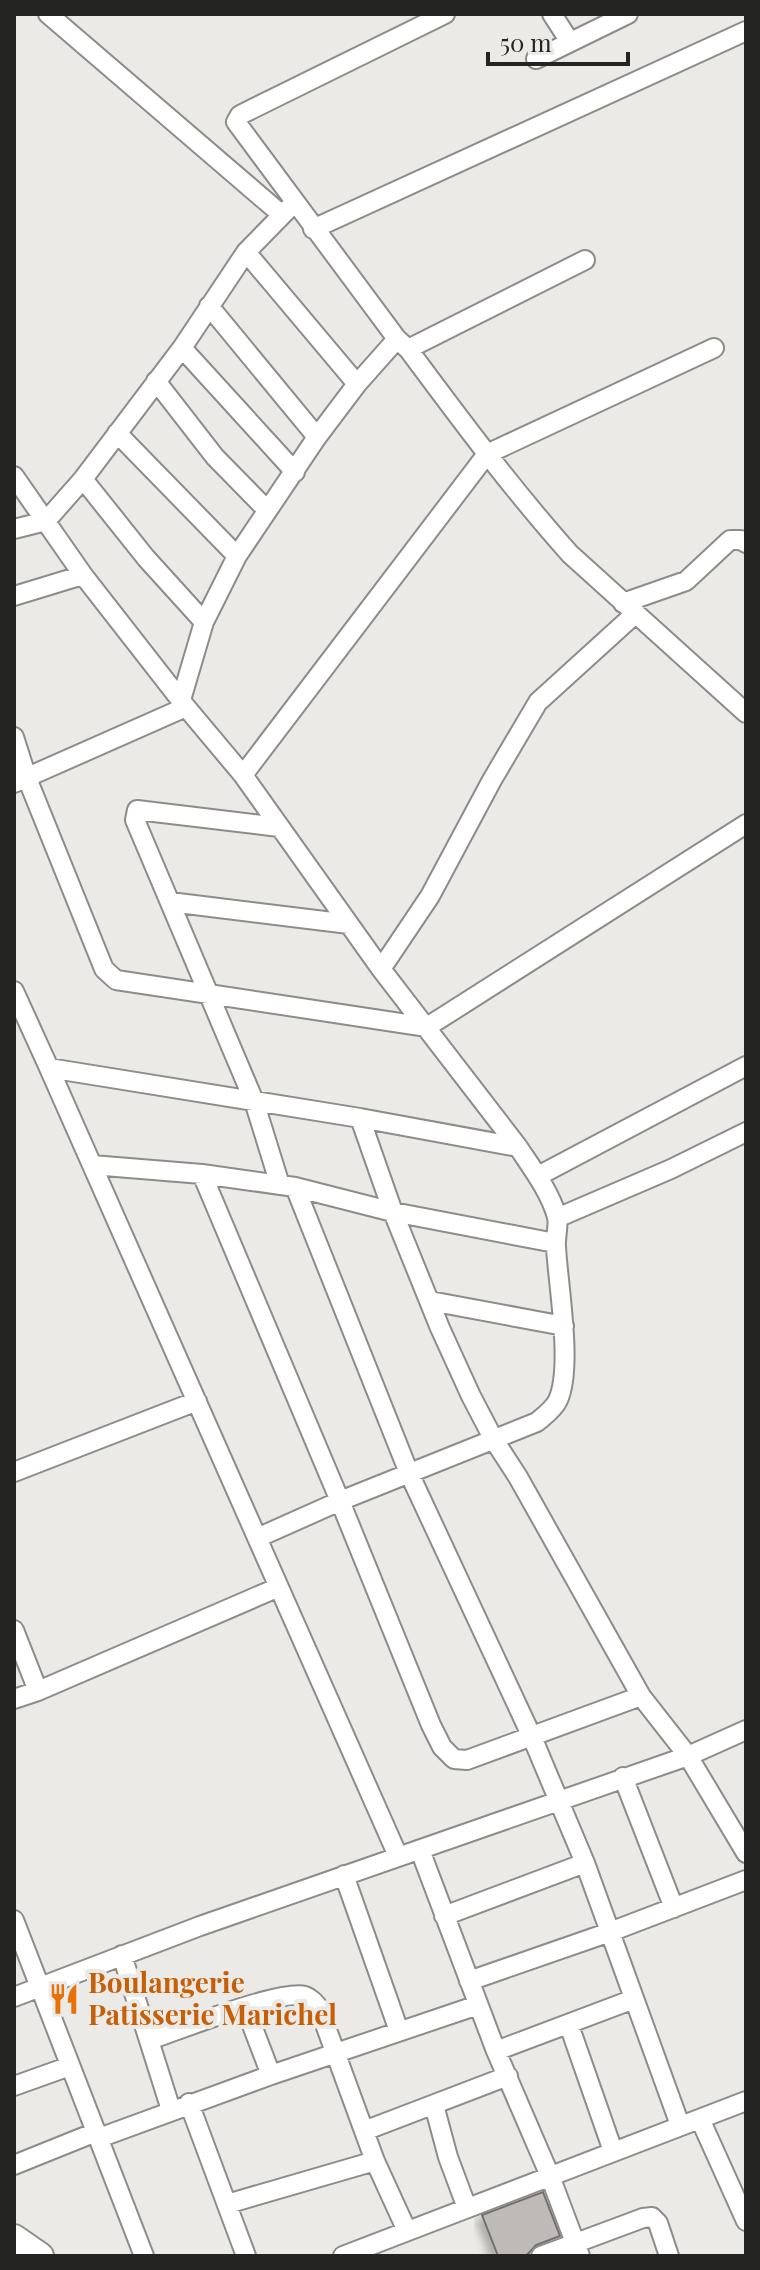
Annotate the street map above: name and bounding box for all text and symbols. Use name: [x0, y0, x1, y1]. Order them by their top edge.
scale bar: [488, 16, 628, 66]
text: 50 m: [500, 26, 552, 58]
place label: Boulangerie Patisserie Marichel: [88, 1963, 337, 2032]
restaurant icon: Boulangerie Patisserie Marichel: [47, 1982, 81, 2016]

